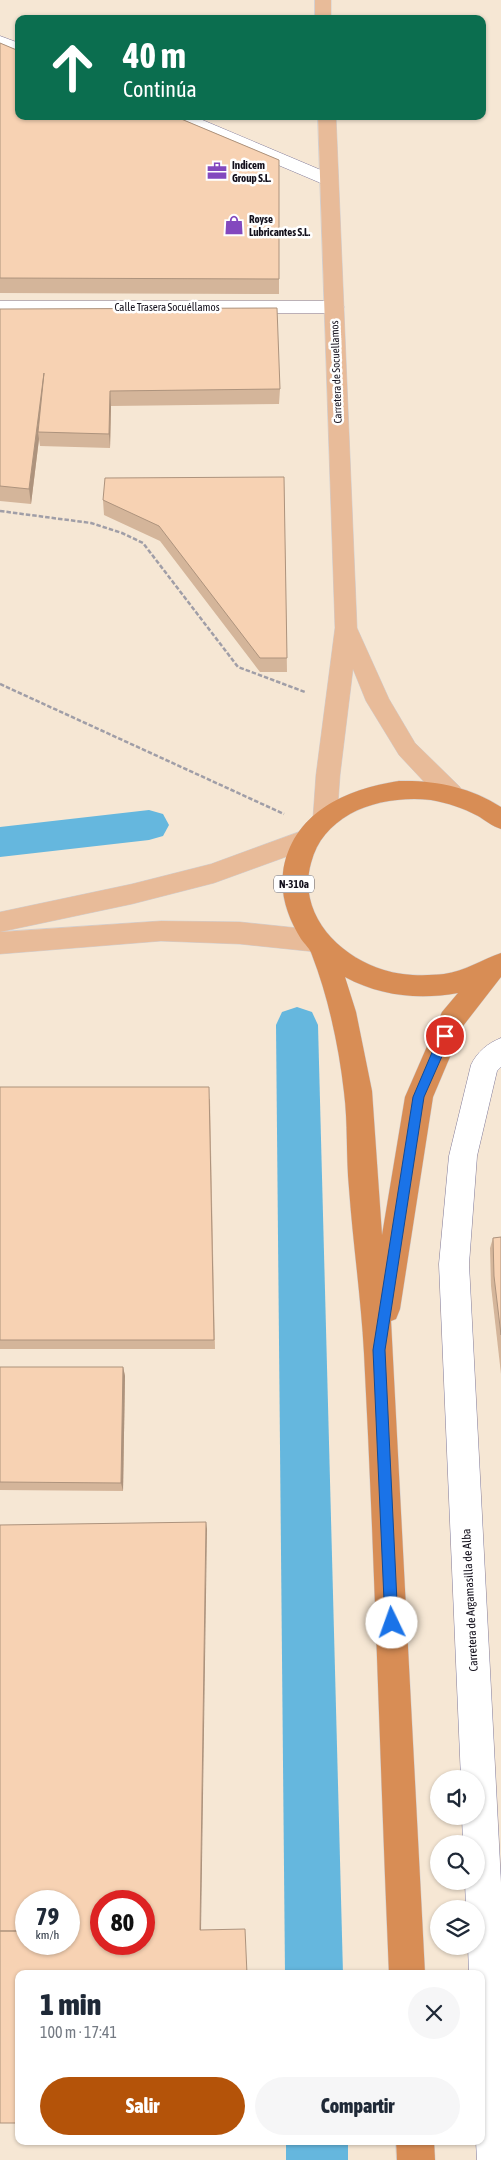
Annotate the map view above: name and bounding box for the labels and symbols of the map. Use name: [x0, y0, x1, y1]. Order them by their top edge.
place label: Indicem Group S.L.: [232, 159, 271, 184]
office icon: Indicem Group S.L.: [206, 160, 228, 182]
place label: Royse Lubricantes S.L.: [249, 213, 310, 238]
shop icon: Royse Lubricantes S.L.: [223, 214, 245, 236]
street label: Calle Trasera Socuéllamos: [114, 301, 220, 313]
street label: Carretera de Socuellamos: [328, 320, 344, 424]
road number: N-310a: [274, 876, 314, 892]
pin: [424, 1015, 466, 1057]
street label: Carretera de Argamasilla de Alba: [459, 1528, 481, 1672]
position arrow: [365, 1596, 417, 1648]
speed limit sign: 80: [90, 1890, 155, 1955]

